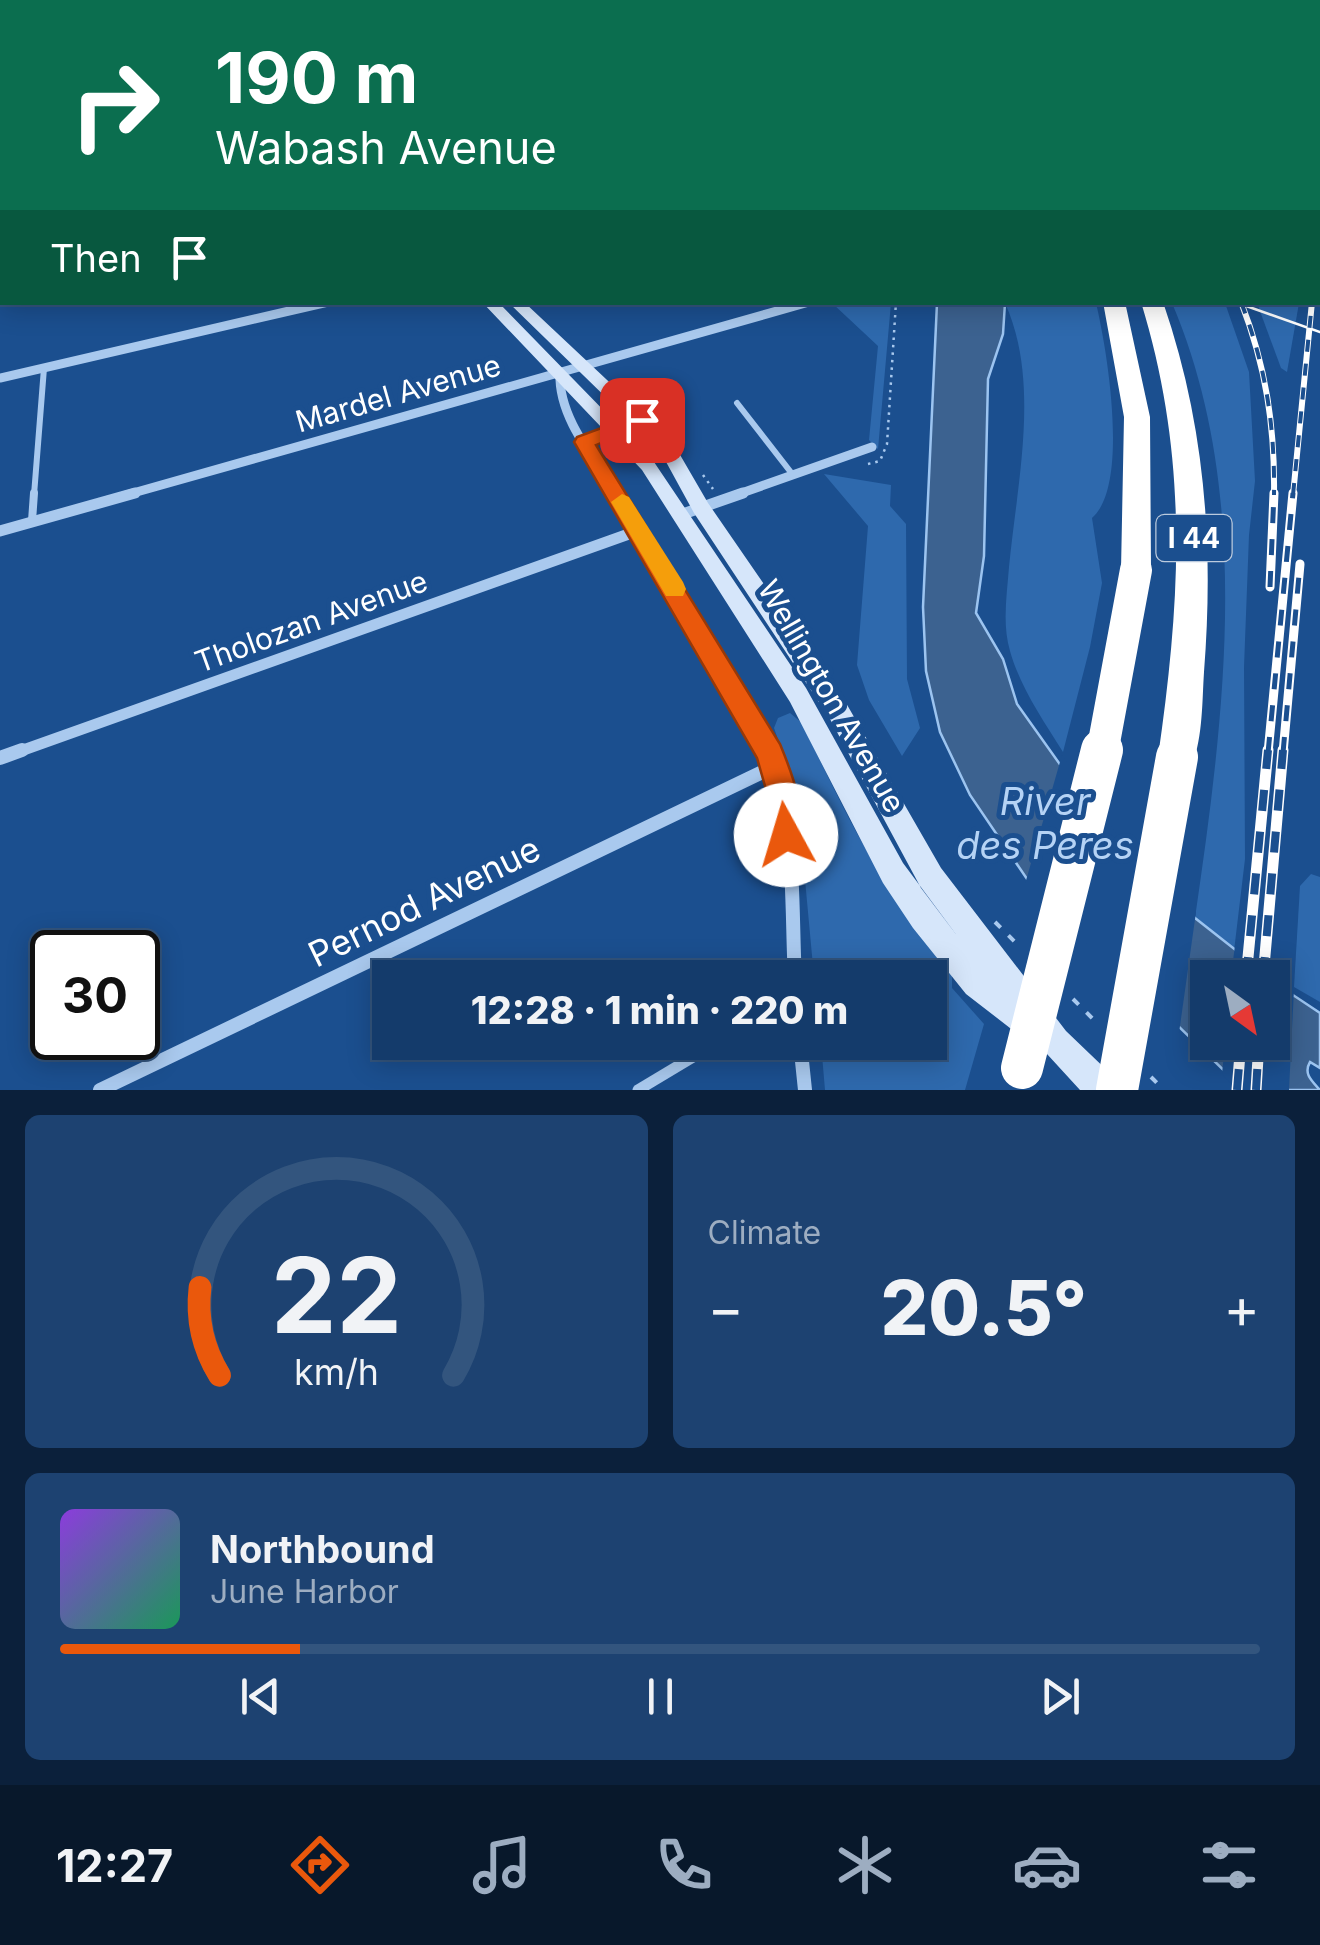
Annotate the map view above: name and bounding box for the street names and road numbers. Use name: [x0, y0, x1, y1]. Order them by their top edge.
street label: Mardel Avenue: [291, 347, 505, 439]
road number: I 44: [1156, 515, 1232, 561]
street label: Tholozan Avenue: [190, 562, 432, 680]
street label: Wellington Avenue: [751, 573, 913, 819]
street label: Pernod Avenue: [301, 827, 547, 975]

